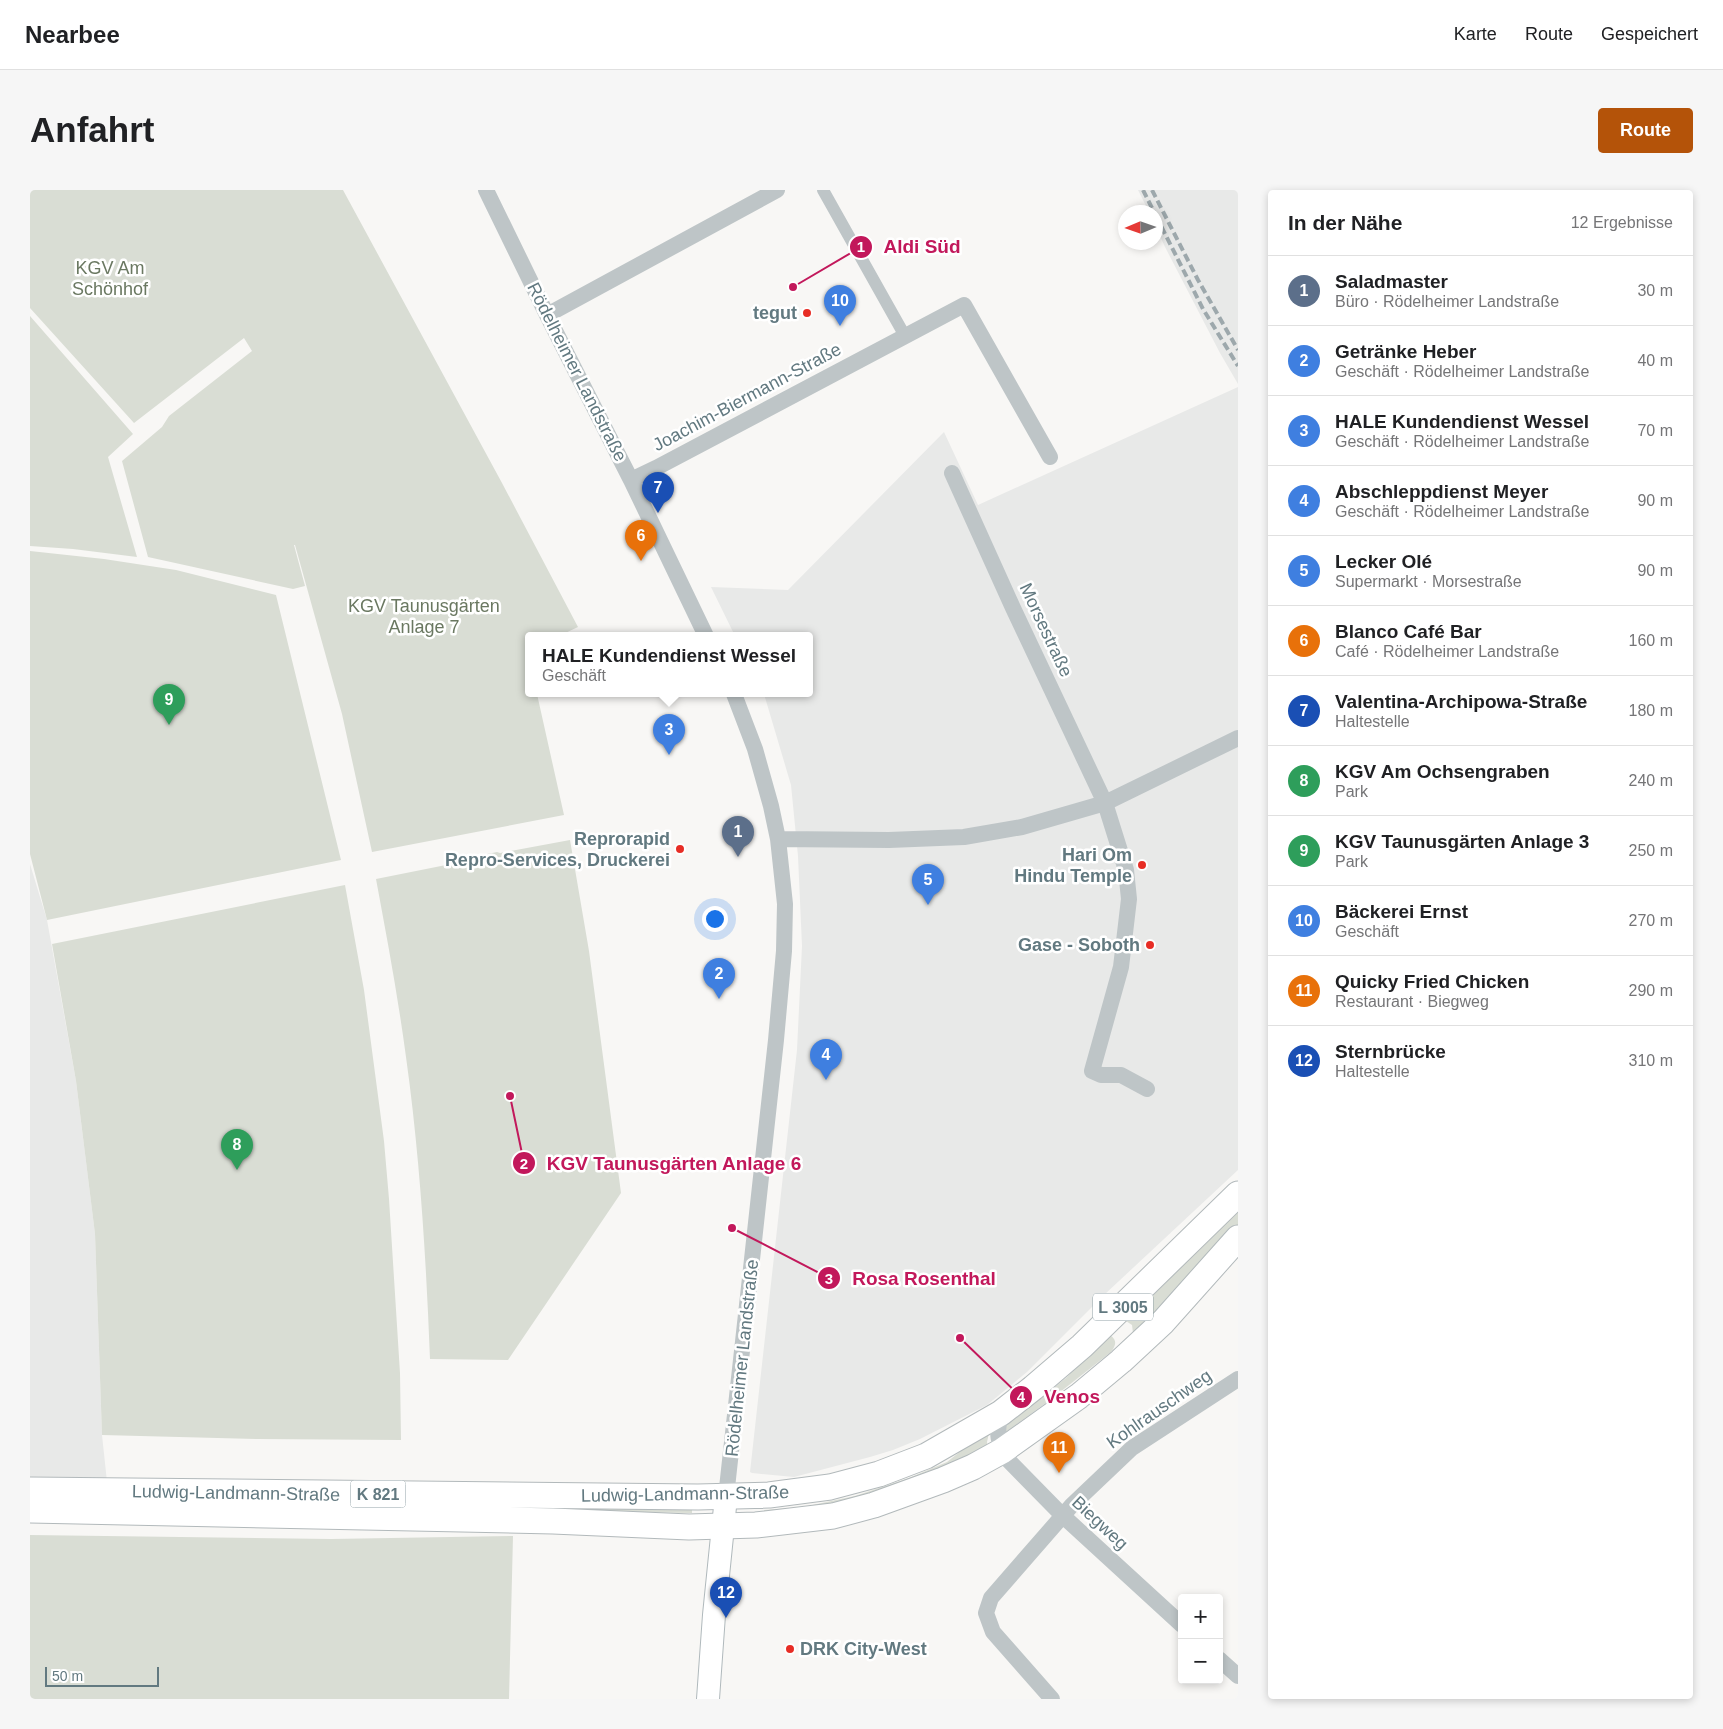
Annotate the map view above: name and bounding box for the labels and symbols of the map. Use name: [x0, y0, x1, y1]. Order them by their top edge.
north arrow: [1118, 205, 1163, 250]
callout: Aldi Süd: [848, 230, 970, 264]
text: Aldi Süd: [883, 236, 961, 257]
text: 1: [857, 238, 865, 255]
park label: KGV Am Schönhof: [72, 258, 149, 299]
street label: Rödelheimer Landstraße: [523, 279, 631, 465]
pin: 10: [824, 285, 856, 326]
place label: tegut: [753, 303, 797, 323]
marker: tegut: [801, 307, 813, 319]
street label: Joachim-Biermann-Straße: [650, 339, 844, 455]
pin: 7: [642, 472, 674, 513]
pin: 6: [625, 520, 657, 561]
street label: Morsestraße: [1016, 580, 1076, 680]
park label: KGV Taunusgärten Anlage 7: [348, 596, 500, 637]
pin: 9: [153, 684, 185, 725]
pin: 3: [653, 714, 685, 755]
pin: 1: [722, 816, 754, 857]
place label: Reprorapid Repro-Services, Druckerei: [445, 829, 670, 870]
marker: Reprorapid Repro-Services, Druckerei: [674, 843, 686, 855]
place label: Hari Om Hindu Temple: [1014, 845, 1132, 886]
marker: Hari Om Hindu Temple: [1136, 859, 1148, 871]
pin: 5: [912, 864, 944, 905]
your location: [702, 906, 728, 932]
place label: Gase - Soboth: [1018, 935, 1140, 955]
marker: Gase - Soboth: [1144, 939, 1156, 951]
pin: 2: [703, 958, 735, 999]
pin: 4: [810, 1039, 842, 1080]
pin: 8: [221, 1129, 253, 1170]
callout: KGV Taunusgärten Anlage 6: [511, 1146, 812, 1180]
text: KGV Taunusgärten Anlage 6: [547, 1153, 801, 1174]
text: 2: [520, 1155, 528, 1172]
street label: Rödelheimer Landstraße: [722, 1258, 762, 1458]
callout: Rosa Rosenthal: [817, 1261, 1006, 1295]
text: Rosa Rosenthal: [852, 1268, 996, 1289]
text: 3: [825, 1270, 833, 1287]
road number: L 3005: [1093, 1294, 1153, 1320]
street label: Kohlrauschweg: [1103, 1366, 1215, 1452]
callout: Venos: [1009, 1380, 1110, 1414]
text: Venos: [1044, 1386, 1100, 1407]
text: 4: [1017, 1388, 1026, 1405]
pin: 11: [1043, 1432, 1075, 1473]
road number: K 821: [350, 1480, 406, 1508]
street label: Ludwig-Landmann-Straße: [132, 1481, 340, 1505]
street label: Ludwig-Landmann-Straße: [581, 1482, 789, 1506]
street label: Biegweg: [1068, 1492, 1132, 1554]
pin: 12: [710, 1577, 742, 1618]
place label: DRK City-West: [800, 1639, 927, 1659]
marker: DRK City-West: [784, 1643, 796, 1655]
scale bar: [45, 1664, 159, 1687]

